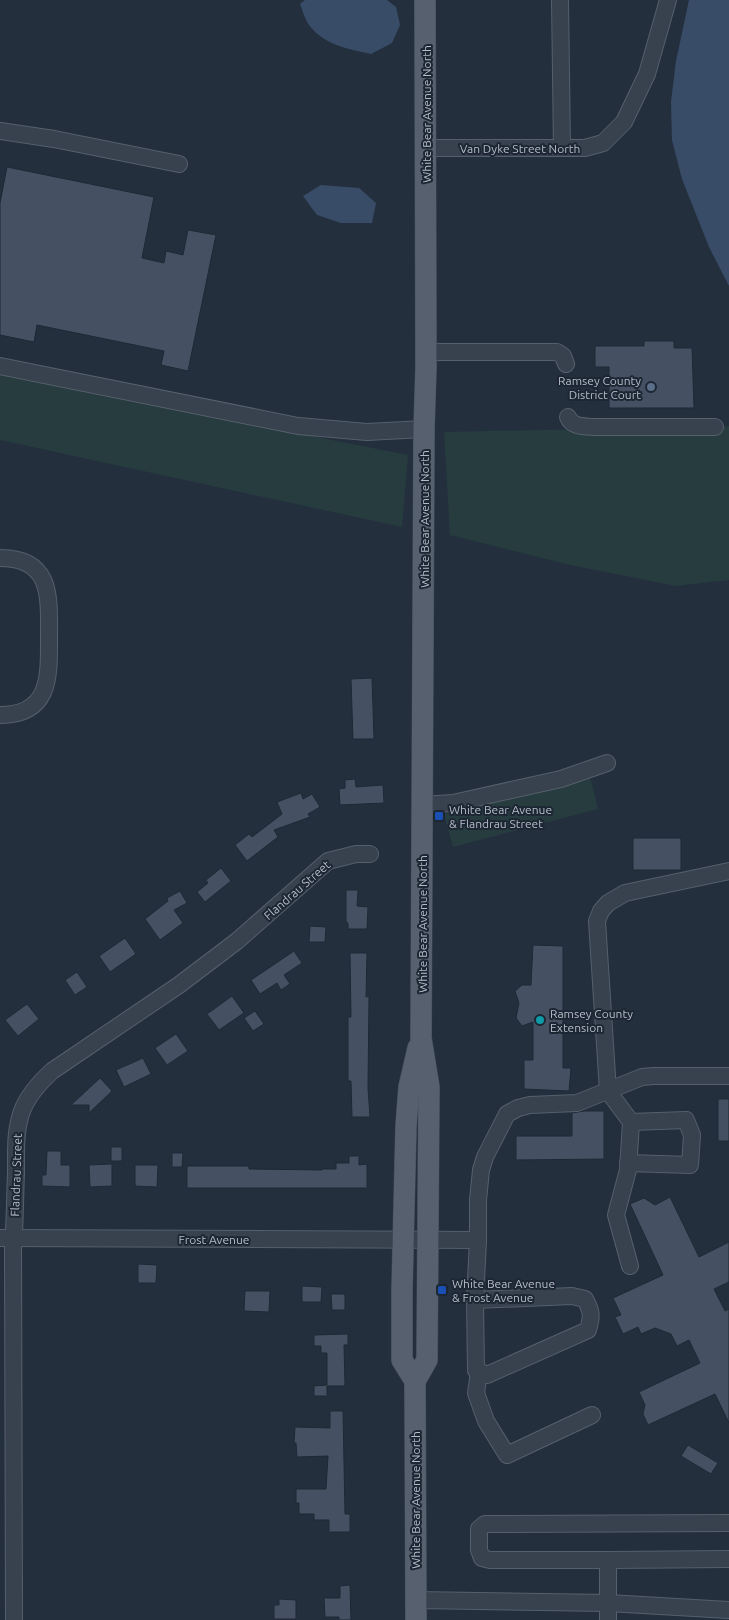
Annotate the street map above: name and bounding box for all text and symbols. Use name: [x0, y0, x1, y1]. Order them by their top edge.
street label: White Bear Avenue North: [420, 45, 433, 183]
street label: Van Dyke Street North: [460, 142, 580, 155]
place label: Ramsey County District Court: [558, 374, 641, 401]
marker: Ramsey County District Court: [645, 381, 657, 393]
street label: White Bear Avenue North: [418, 450, 431, 588]
place label: White Bear Avenue & Flandrau Street: [449, 803, 552, 830]
marker: White Bear Avenue & Flandrau Street: [433, 810, 445, 822]
street label: White Bear Avenue North: [416, 855, 429, 993]
street label: Flandrau Street: [261, 858, 333, 922]
place label: Ramsey County Extension: [550, 1007, 633, 1034]
marker: Ramsey County Extension: [534, 1014, 546, 1026]
street label: Flandrau Street: [8, 1133, 24, 1217]
street label: Frost Avenue: [179, 1233, 249, 1246]
place label: White Bear Avenue & Frost Avenue: [452, 1277, 555, 1304]
marker: White Bear Avenue & Frost Avenue: [436, 1284, 448, 1296]
street label: White Bear Avenue North: [409, 1431, 422, 1569]

